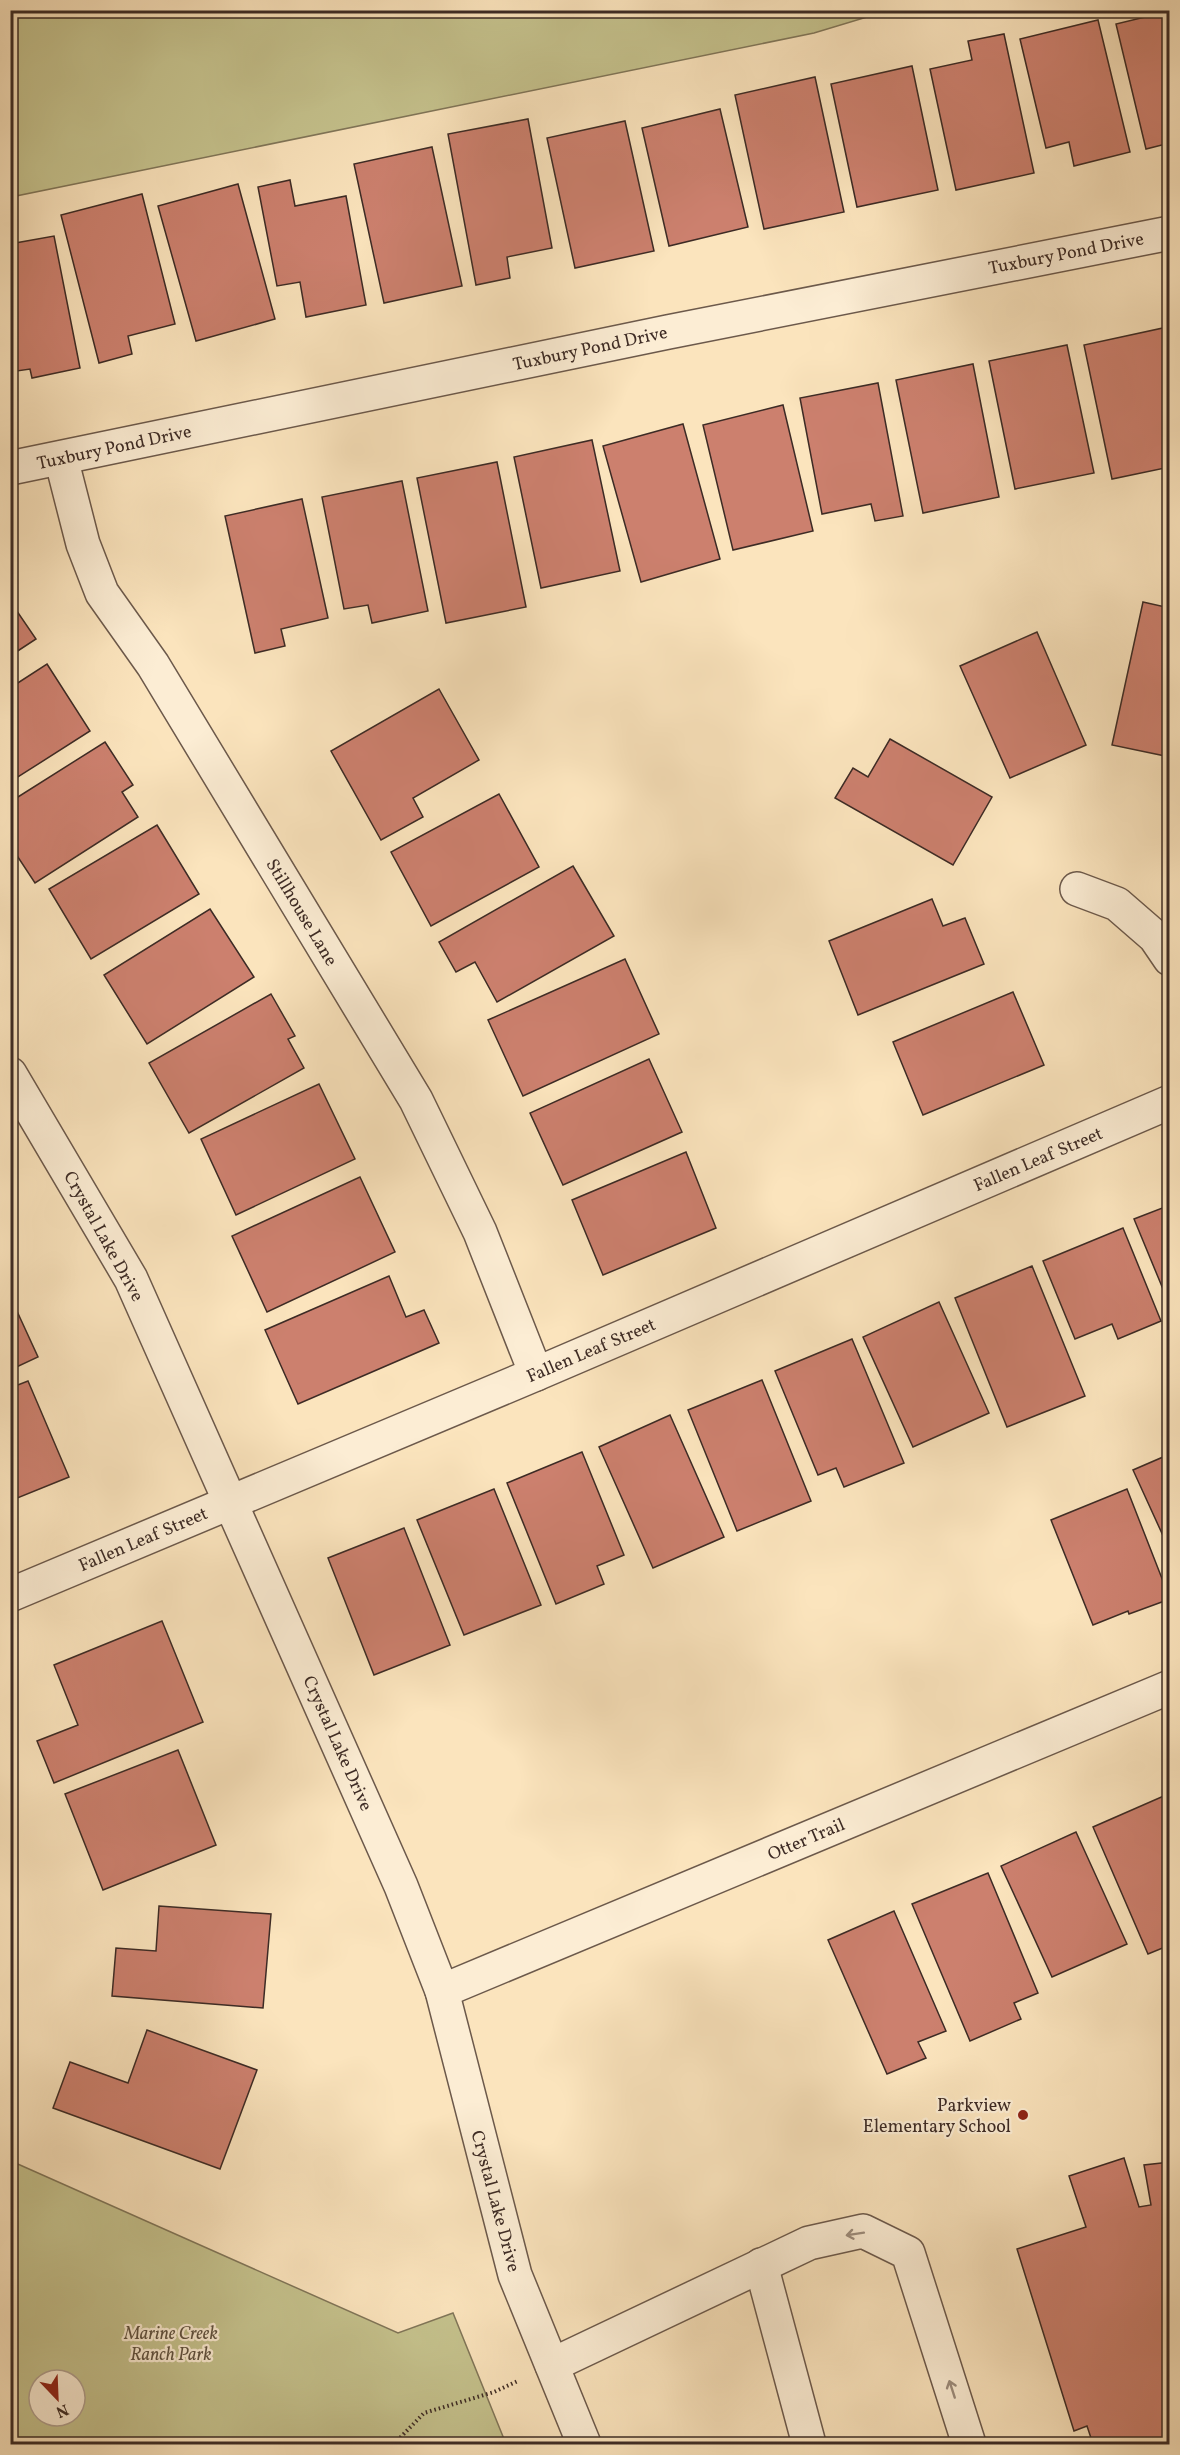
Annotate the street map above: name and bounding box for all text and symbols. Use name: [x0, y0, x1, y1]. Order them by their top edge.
street label: Tuxbury Pond Drive: [987, 227, 1146, 282]
street label: Tuxbury Pond Drive: [511, 321, 670, 378]
street label: Tuxbury Pond Drive: [35, 420, 194, 477]
street label: Stillhouse Lane: [259, 854, 343, 971]
street label: Fallen Leaf Street: [970, 1122, 1107, 1199]
street label: Crystal Lake Drive: [56, 1167, 149, 1306]
street label: Fallen Leaf Street: [523, 1313, 660, 1390]
street label: Fallen Leaf Street: [75, 1502, 212, 1579]
street label: Crystal Lake Drive: [296, 1672, 378, 1815]
street label: Otter Trail: [764, 1813, 849, 1868]
place label: Parkview Elementary School: [863, 2094, 1011, 2140]
marker: Parkview Elementary School: [1016, 2108, 1030, 2122]
street label: Crystal Lake Drive: [464, 2128, 525, 2275]
one-way arrow: [846, 2228, 865, 2239]
park label: Marine Creek Ranch Park: [123, 2322, 218, 2368]
north arrow: [27, 2368, 87, 2428]
one-way arrow: [945, 2380, 956, 2399]
text: N: [52, 2398, 72, 2423]

